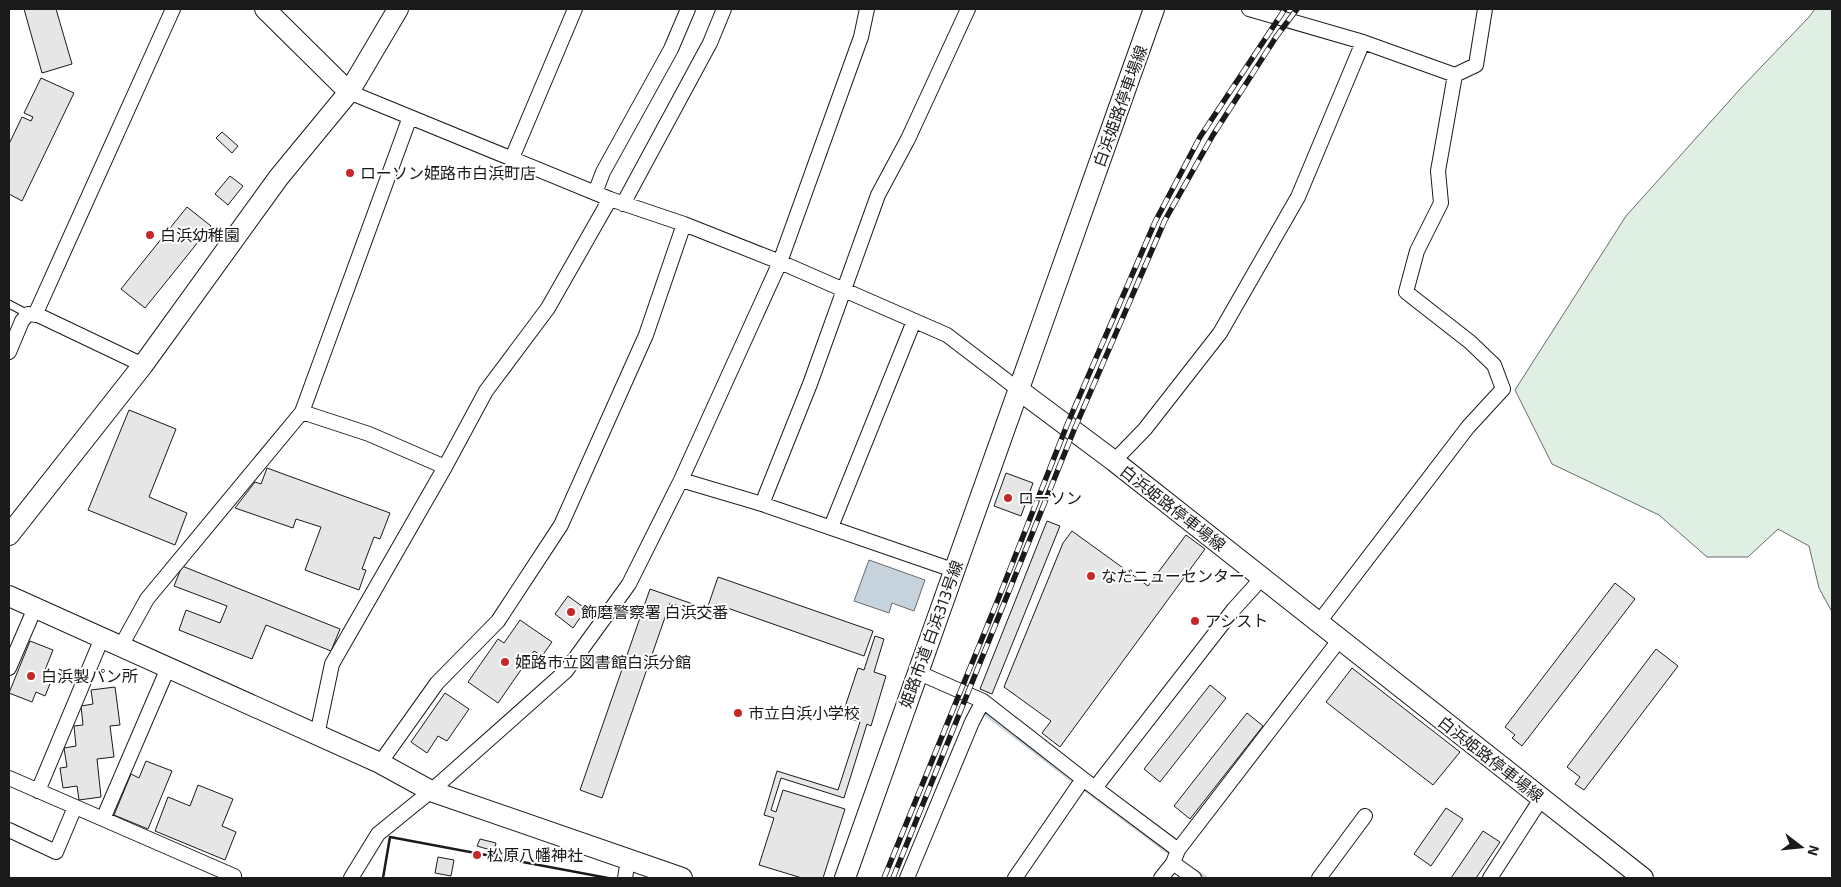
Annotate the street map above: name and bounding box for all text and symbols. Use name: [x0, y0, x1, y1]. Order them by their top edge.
street label: 白浜姫路停車場線: [1089, 42, 1150, 169]
place label: ローソン姫路市白浜町店: [360, 163, 536, 182]
marker: ローソン姫路市白浜町店: [344, 167, 356, 179]
place label: 白浜幼稚園: [160, 225, 240, 244]
marker: 白浜幼稚園: [144, 229, 156, 241]
street label: 白浜姫路停車場線: [1117, 461, 1230, 554]
place label: ローソン: [1018, 488, 1082, 507]
marker: ローソン: [1002, 492, 1014, 504]
street label: 姫路市道 白浜313号線: [895, 557, 966, 710]
place label: なだニューセンター: [1101, 566, 1245, 585]
marker: なだニューセンター: [1085, 570, 1097, 582]
place label: 飾磨警察署 白浜交番: [581, 602, 729, 621]
marker: 飾磨警察署 白浜交番: [565, 606, 577, 618]
place label: アシスト: [1205, 611, 1268, 630]
marker: アシスト: [1189, 615, 1201, 627]
place label: 姫路市立図書館白浜分館: [515, 652, 691, 671]
marker: 姫路市立図書館白浜分館: [499, 656, 511, 668]
place label: 白浜製パン所: [41, 666, 138, 685]
marker: 白浜製パン所: [25, 670, 37, 682]
place label: 市立白浜小学校: [748, 703, 860, 722]
marker: 市立白浜小学校: [732, 707, 744, 719]
street label: 白浜姫路停車場線: [1435, 712, 1548, 805]
north arrow: [1776, 822, 1826, 872]
text: N: [1804, 844, 1824, 858]
place label: 松原八幡神社: [487, 845, 583, 864]
marker: 松原八幡神社: [471, 849, 483, 861]

